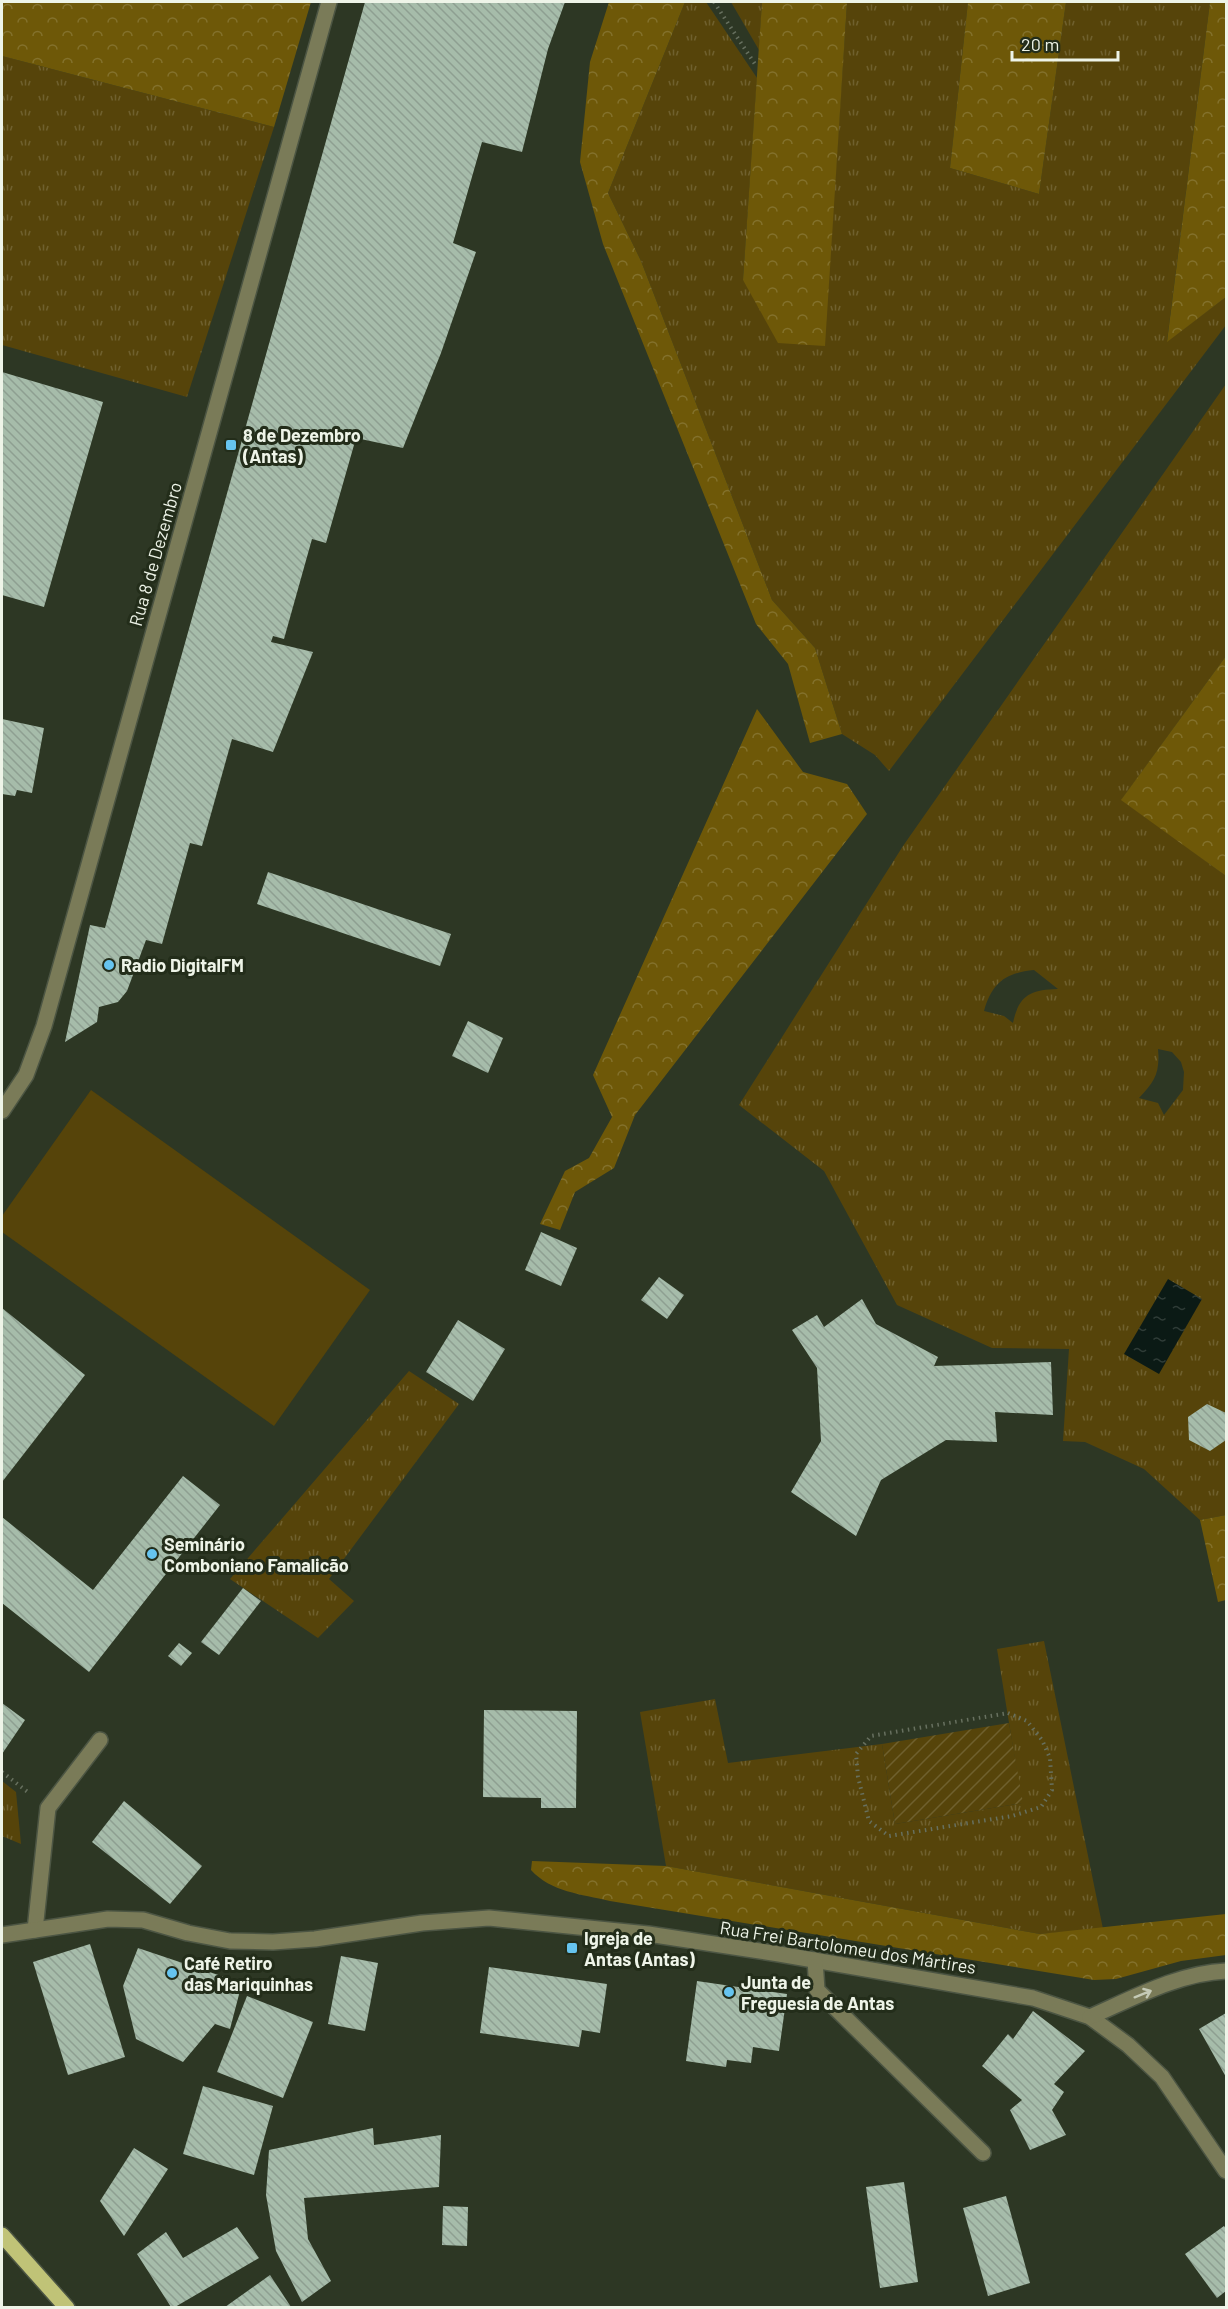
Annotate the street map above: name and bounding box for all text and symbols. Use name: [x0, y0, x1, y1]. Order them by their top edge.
scale bar: [1012, 24, 1118, 62]
text: 20 m: [1021, 33, 1059, 55]
place label: 8 de Dezembro (Antas): [242, 424, 361, 467]
marker: 8 de Dezembro (Antas): [224, 438, 238, 452]
street label: Rua 8 de Dezembro: [124, 479, 186, 629]
place label: Radio DigitalFM: [121, 954, 244, 976]
marker: Radio DigitalFM: [102, 958, 116, 972]
place label: Seminário Comboniano Famalicão: [164, 1533, 349, 1576]
marker: Seminário Comboniano Famalicão: [145, 1547, 159, 1561]
street label: Rua Frei Bartolomeu dos Mártires: [718, 1916, 978, 1978]
place label: Igreja de Antas (Antas): [584, 1927, 695, 1970]
marker: Igreja de Antas (Antas): [565, 1941, 579, 1955]
place label: Café Retiro das Mariquinhas: [184, 1952, 313, 1995]
marker: Café Retiro das Mariquinhas: [165, 1966, 179, 1980]
place label: Junta de Freguesia de Antas: [741, 1971, 894, 2014]
marker: Junta de Freguesia de Antas: [722, 1985, 736, 1999]
one-way arrow: [1134, 1988, 1152, 1999]

